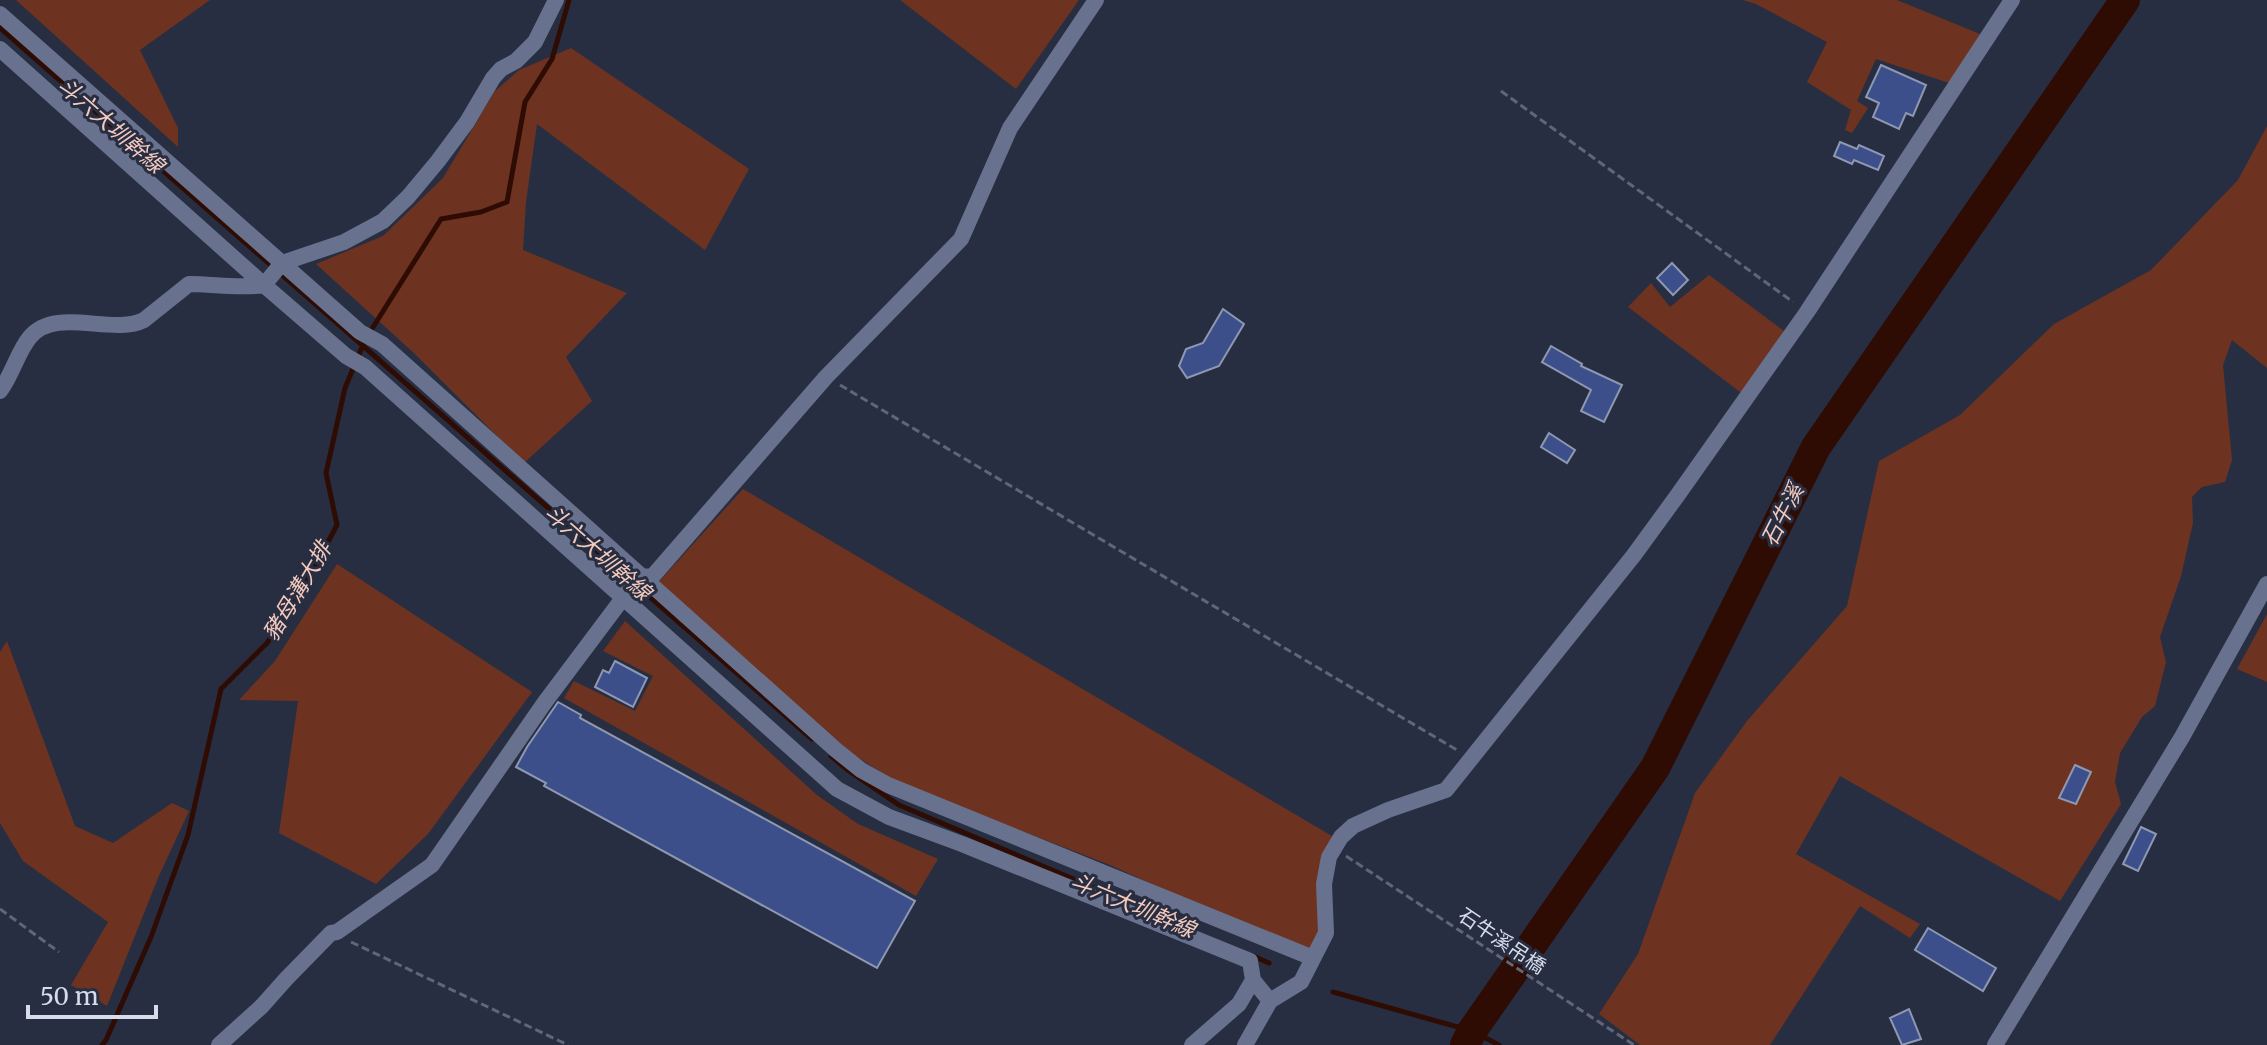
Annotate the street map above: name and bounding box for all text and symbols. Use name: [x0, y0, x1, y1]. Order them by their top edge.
water label: 斗六大圳幹線: [52, 71, 172, 181]
water label: 石牛溪: [1755, 477, 1811, 551]
water label: 斗六大圳幹線: [539, 498, 659, 608]
water label: 豬母溝大排: [257, 534, 339, 645]
water label: 斗六大圳幹線: [1067, 866, 1202, 945]
street label: 石牛溪吊橋: [1454, 902, 1551, 979]
scale bar: [28, 969, 156, 1019]
text: 50 m: [40, 981, 99, 1012]

